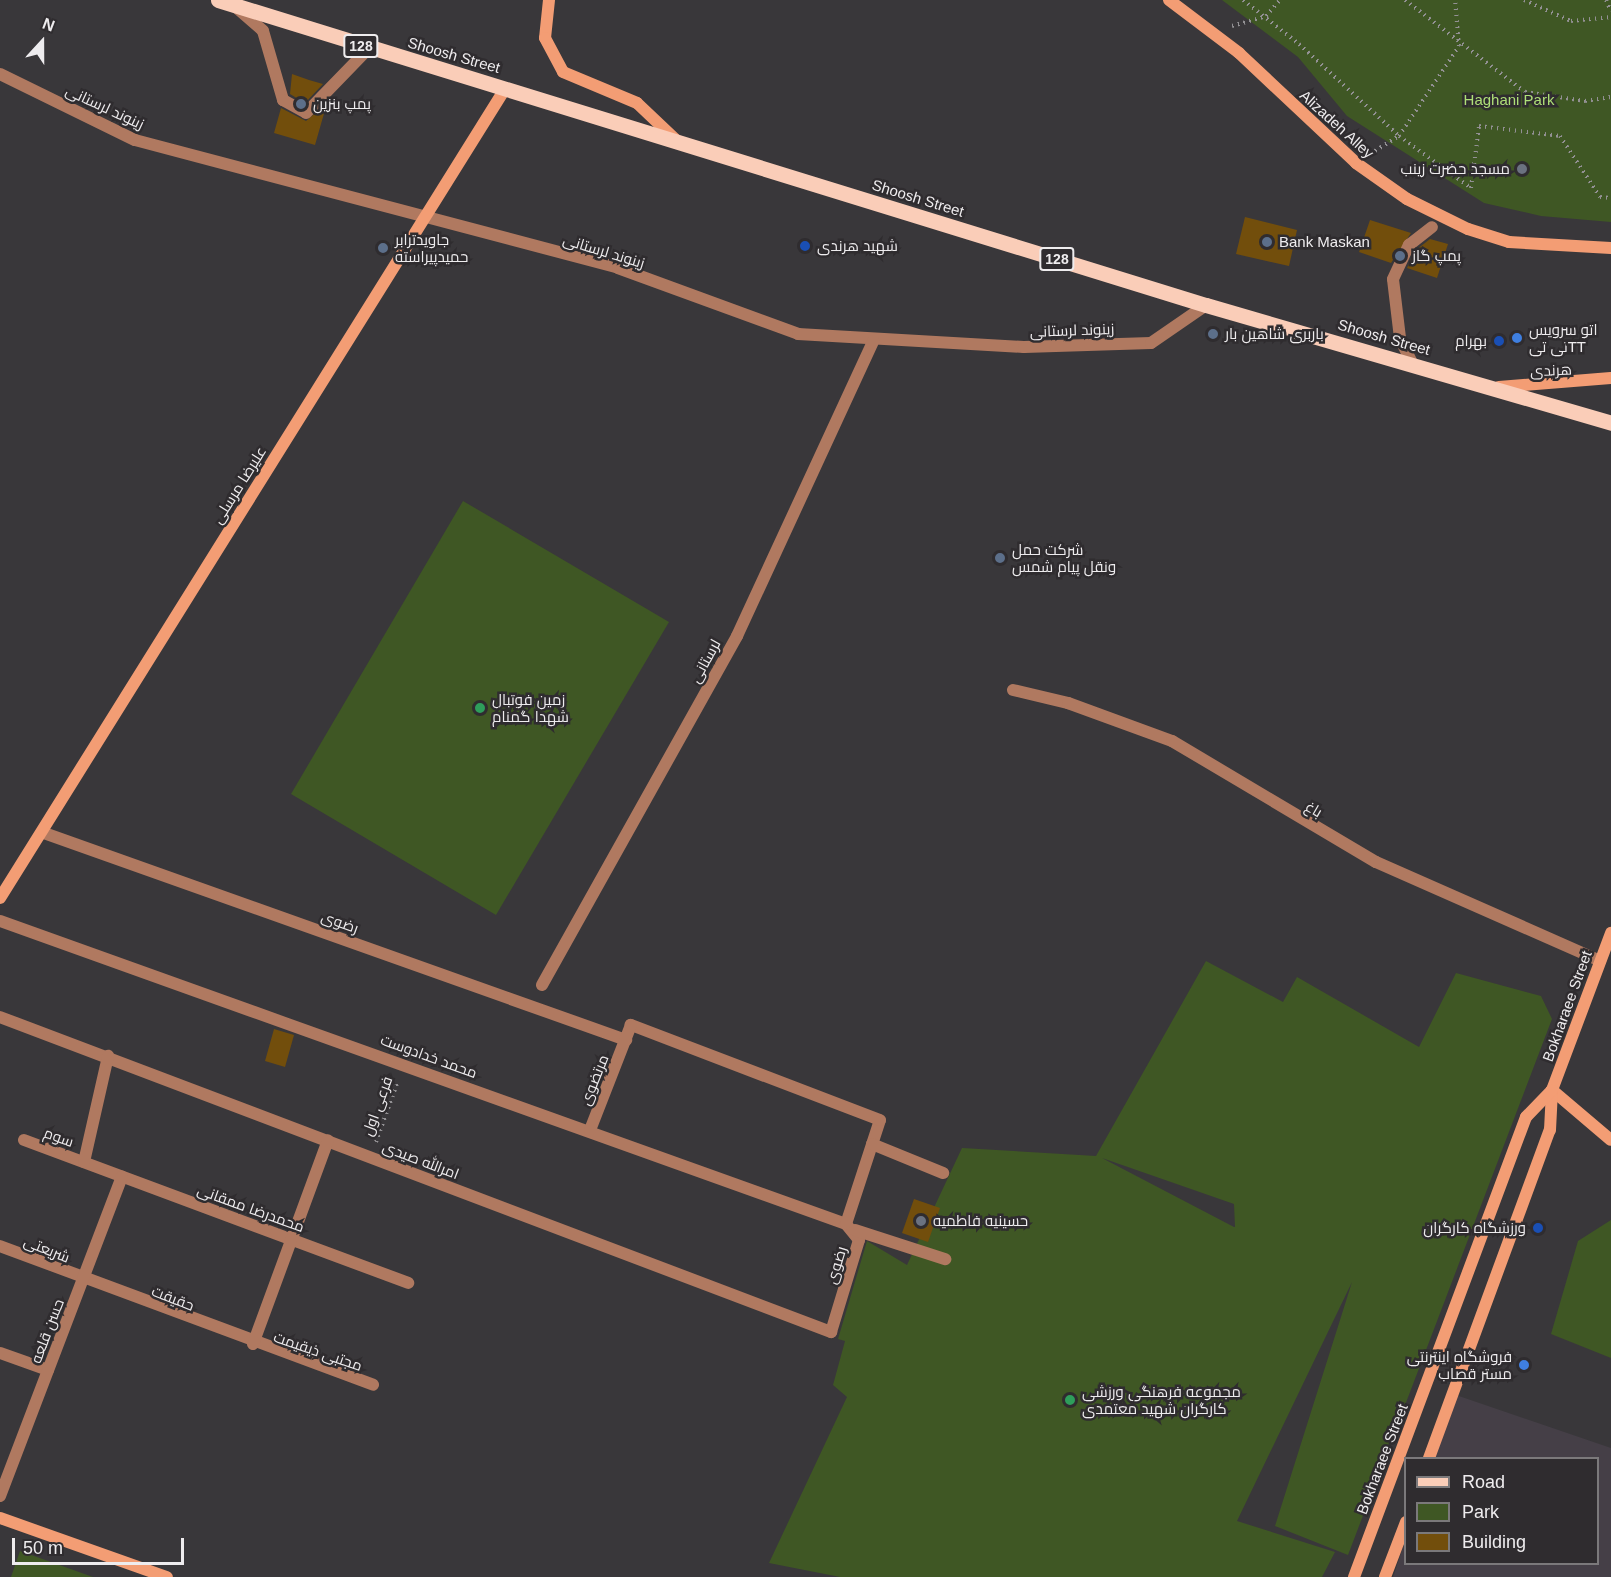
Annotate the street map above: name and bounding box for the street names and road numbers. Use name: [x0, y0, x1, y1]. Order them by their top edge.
street label: Shoosh Street: [406, 33, 502, 77]
road number: 128: [343, 35, 379, 57]
street label: زینوند لرستانی: [63, 81, 147, 133]
street label: Alizadeh Alley: [1296, 86, 1378, 162]
street label: Shoosh Street: [870, 175, 966, 221]
street label: زینوند لرستانی: [561, 230, 647, 272]
road number: 128: [1039, 248, 1075, 270]
street label: Shoosh Street: [1336, 315, 1432, 359]
street label: زینوند لرستانی: [1030, 320, 1114, 340]
street label: هرندی: [1530, 360, 1572, 380]
street label: علیرضا مرسلی: [208, 443, 270, 527]
street label: لرستانی: [686, 636, 724, 686]
street label: باغ: [1302, 797, 1326, 821]
street label: رضوی: [319, 907, 361, 937]
street label: Bokharaee Street: [1539, 948, 1595, 1064]
street label: محمد خدادوست: [378, 1030, 480, 1082]
street label: مرتضوی: [576, 1052, 612, 1108]
street label: فرعی اول: [358, 1074, 396, 1138]
street label: سوم: [42, 1123, 76, 1151]
street label: امرالله صیدی: [380, 1137, 462, 1183]
street label: محمدرضا ممقانی: [195, 1180, 307, 1236]
street label: شریعتی: [21, 1232, 73, 1266]
street label: رضوی: [822, 1244, 850, 1286]
street label: حقیقت: [149, 1282, 197, 1314]
street label: حسن قلعه: [26, 1296, 68, 1366]
street label: مجتبی ذیقیمت: [271, 1327, 365, 1375]
street label: Bokharaee Street: [1353, 1401, 1411, 1517]

